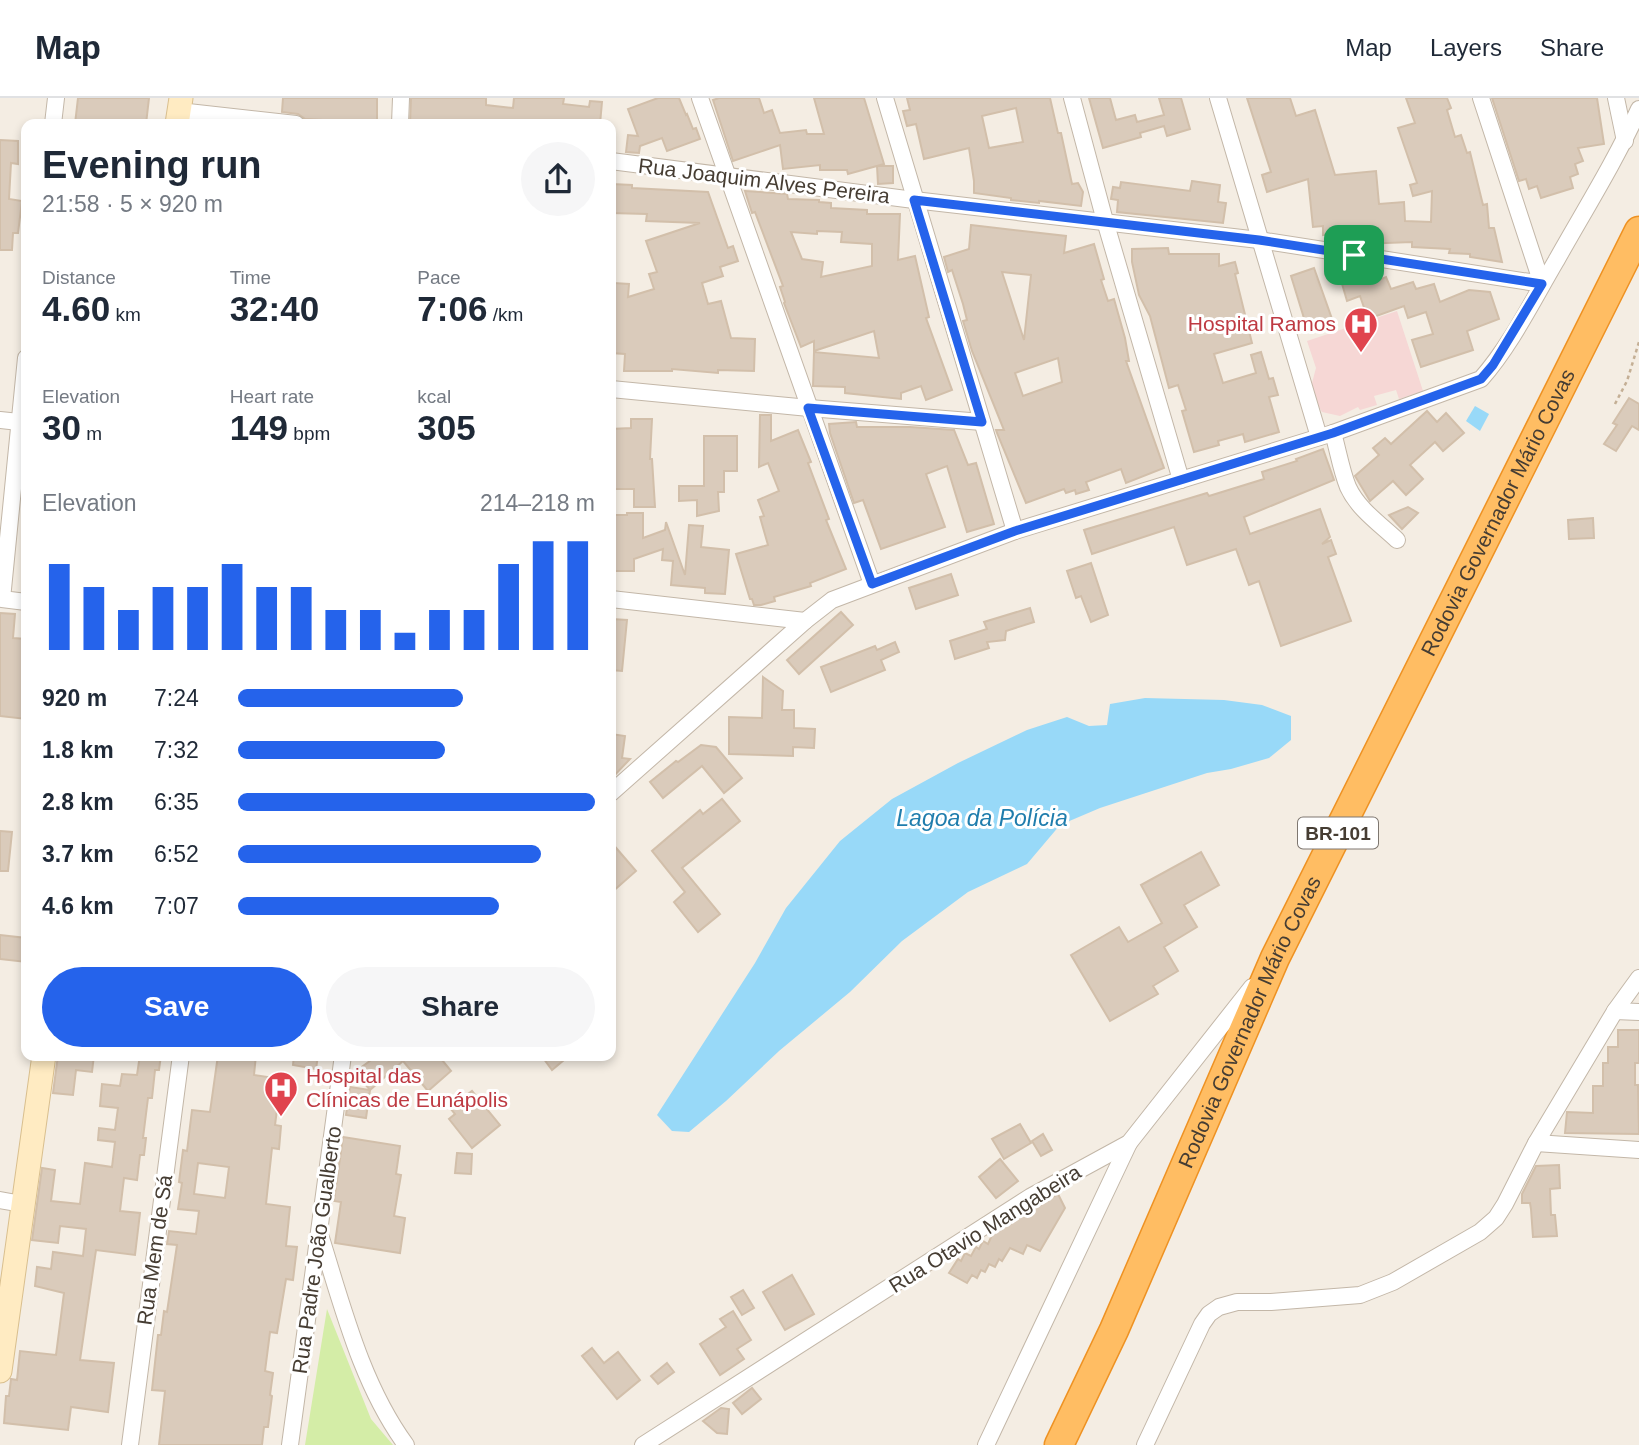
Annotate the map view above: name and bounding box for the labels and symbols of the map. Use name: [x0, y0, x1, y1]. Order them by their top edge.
street label: Rua Joaquim Alves Pereira: [637, 154, 891, 207]
pin: [1324, 225, 1384, 285]
hospital icon: Hospital Ramos: [1342, 305, 1380, 354]
place label: Hospital Ramos: [1188, 312, 1336, 335]
street label: Rodovia Governador Mário Covas: [1416, 365, 1579, 659]
water label: Lagoa da Polícia: [896, 805, 1068, 831]
road number: BR-101: [1298, 818, 1378, 848]
street label: Rodovia Governador Mário Covas: [1174, 872, 1325, 1171]
place label: Hospital das Clínicas de Eunápolis: [306, 1064, 508, 1111]
hospital icon: Hospital das Clínicas de Eunápolis: [262, 1069, 300, 1118]
street label: Rua Padre João Gualberto: [288, 1125, 345, 1375]
street label: Rua Otavio Mangabeira: [885, 1160, 1085, 1297]
street label: Rua Mem de Sá: [133, 1173, 176, 1327]

